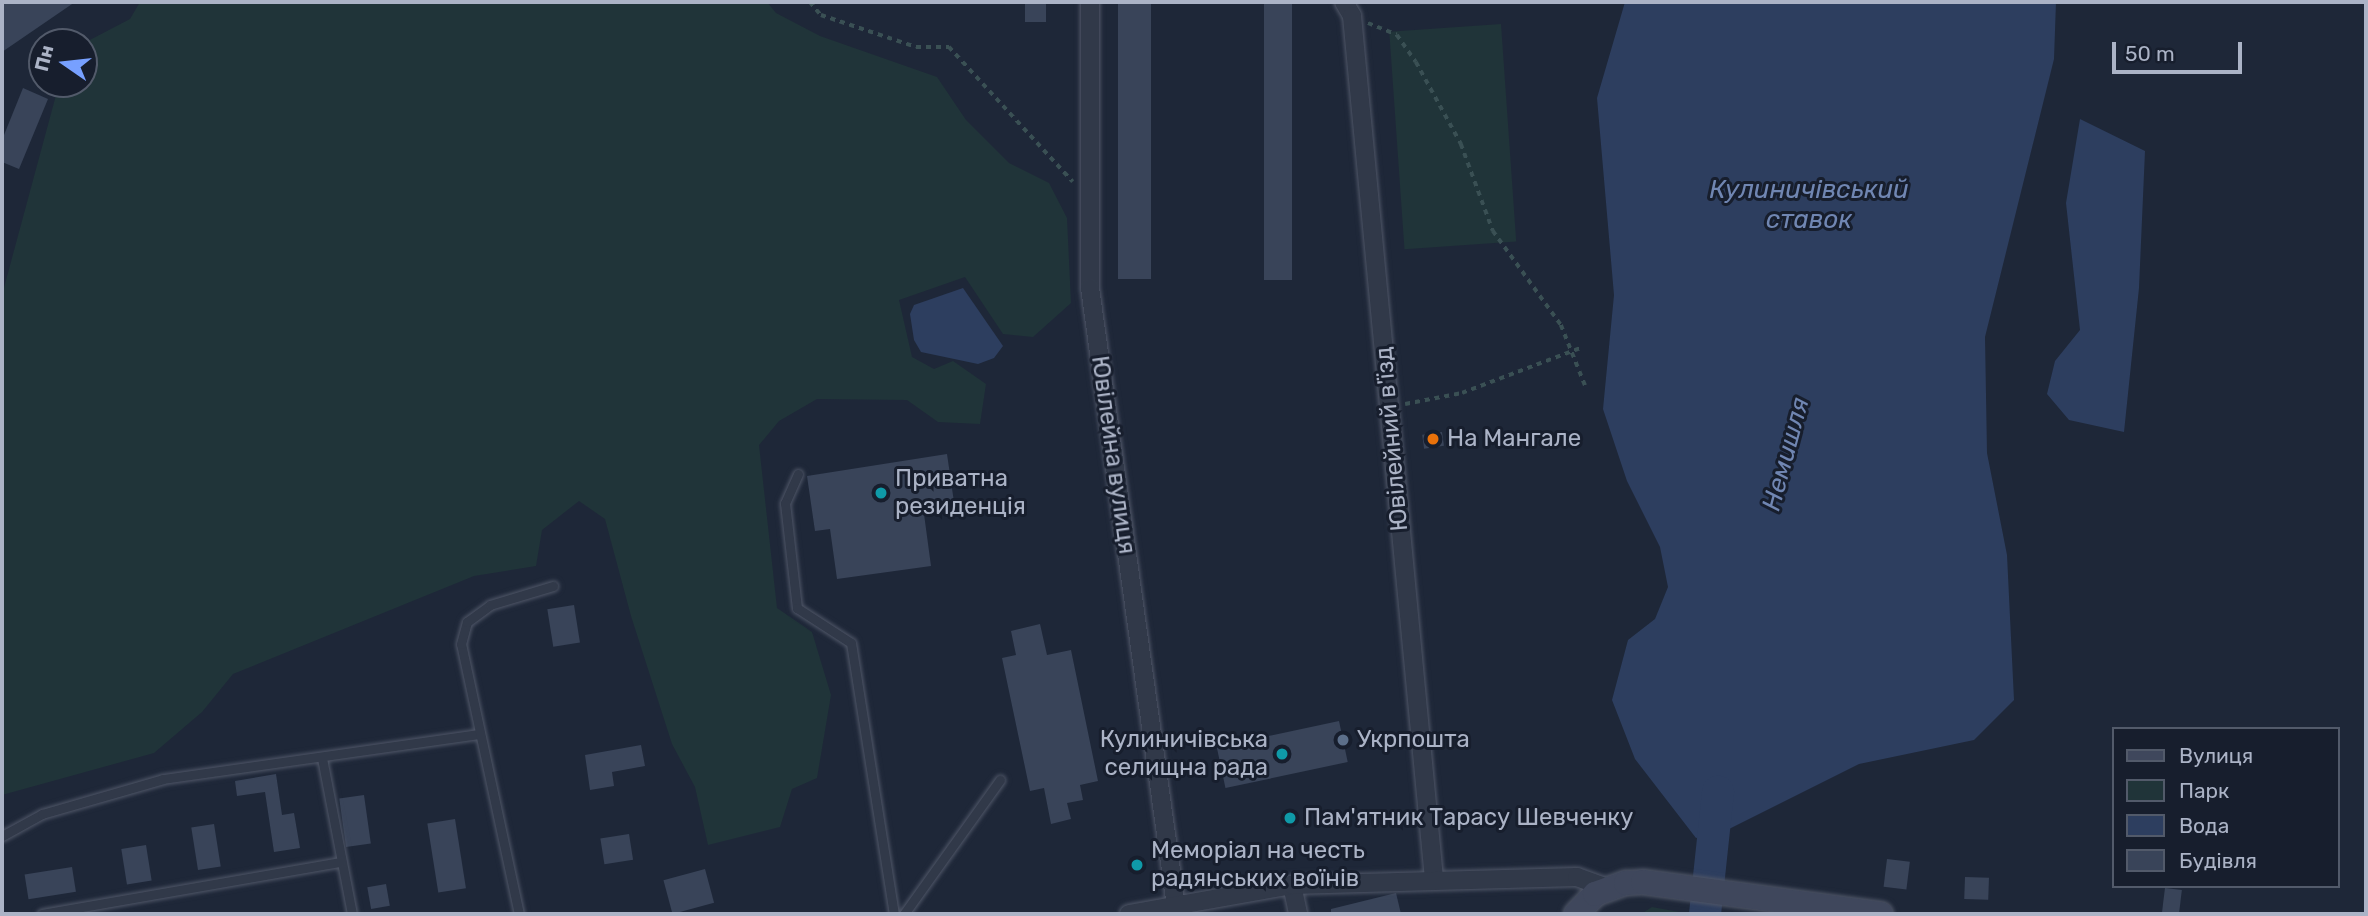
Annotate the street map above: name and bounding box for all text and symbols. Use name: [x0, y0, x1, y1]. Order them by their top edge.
north arrow: [28, 28, 98, 98]
scale bar: [2116, 28, 2246, 72]
text: 50 m: [2125, 41, 2175, 66]
text: Пн: [30, 43, 58, 74]
water label: Кулиничівський ставок: [1709, 174, 1909, 235]
street label: Ювілейний в'їзд: [1370, 346, 1414, 532]
street label: Ювілейна вулиця: [1085, 354, 1141, 556]
water label: Немишля: [1756, 394, 1816, 514]
place label: На Мангале: [1447, 425, 1581, 453]
marker: На Мангале: [1425, 431, 1441, 447]
place label: Приватна резиденція: [895, 465, 1026, 521]
marker: Приватна резиденція: [873, 485, 889, 501]
place label: Кулиничівська селищна рада: [1100, 726, 1268, 782]
place label: Укрпошта: [1357, 726, 1470, 754]
legend: [2112, 727, 2340, 888]
marker: Укрпошта: [1335, 732, 1351, 748]
text: Вулиця: [2179, 743, 2253, 768]
marker: Кулиничівська селищна рада: [1274, 746, 1290, 762]
text: Парк: [2179, 778, 2229, 803]
place label: Пам'ятник Тарасу Шевченку: [1304, 804, 1633, 832]
marker: Пам'ятник Тарасу Шевченку: [1282, 810, 1298, 826]
text: Вода: [2179, 813, 2229, 838]
place label: Меморіал на честь радянських воїнів: [1151, 837, 1365, 893]
text: Будівля: [2179, 848, 2257, 873]
marker: Меморіал на честь радянських воїнів: [1129, 857, 1145, 873]

